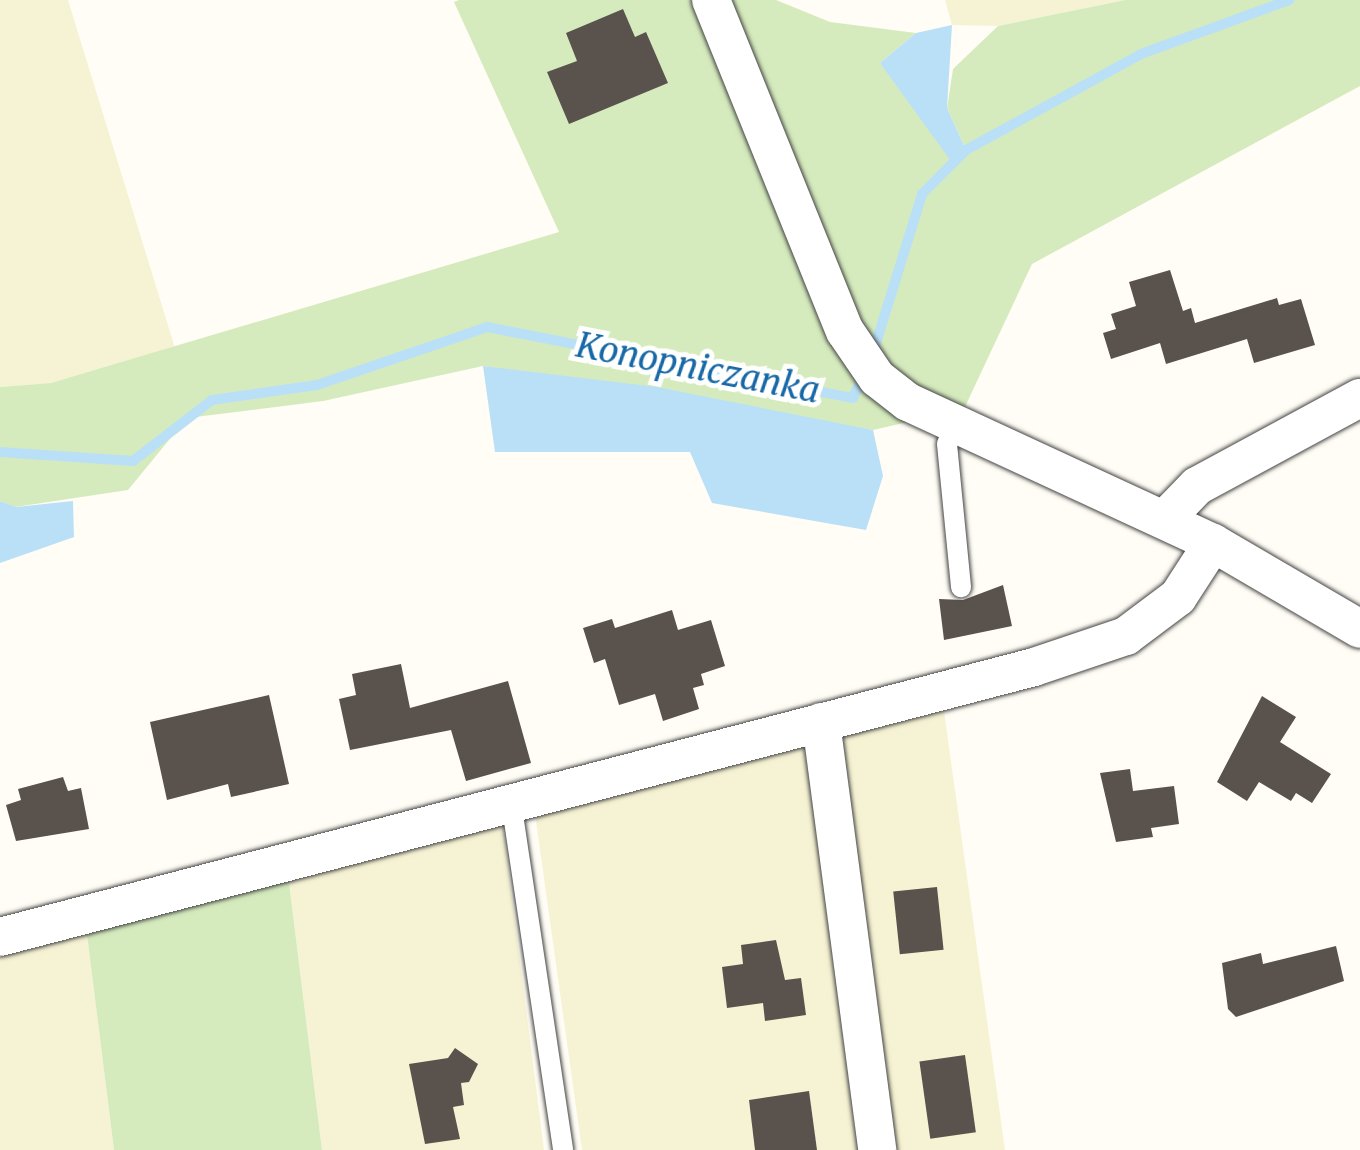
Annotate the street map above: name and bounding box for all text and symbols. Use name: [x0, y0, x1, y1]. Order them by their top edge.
water label: Konopniczanka: [573, 324, 823, 412]

